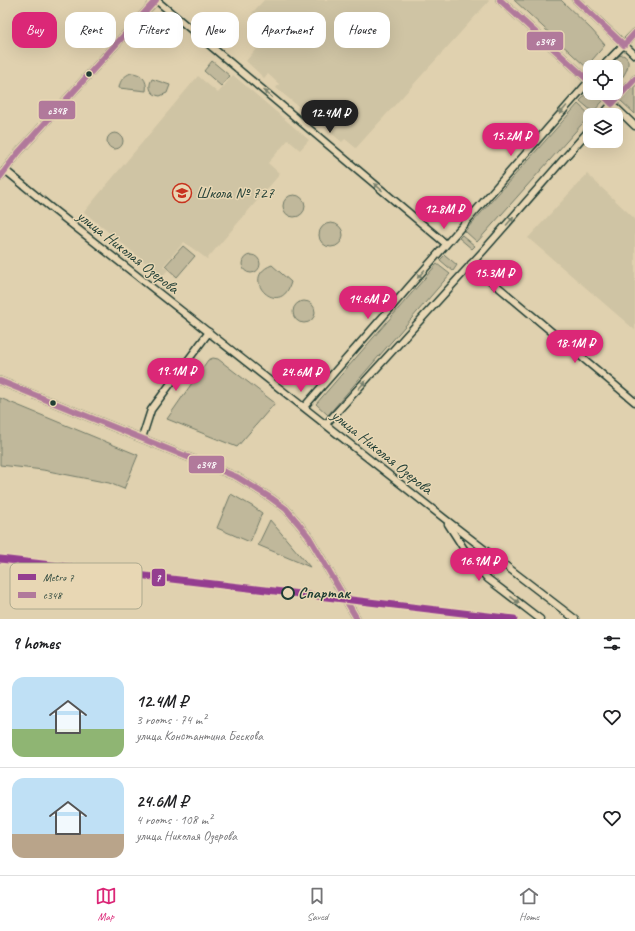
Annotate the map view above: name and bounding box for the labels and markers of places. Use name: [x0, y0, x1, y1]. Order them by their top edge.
unlabelled marker: [84, 69, 94, 79]
pin: 12.4M ₽: [293, 100, 367, 134]
pin: 15.2M ₽: [474, 123, 548, 157]
school or university icon: Школа № 727: [171, 182, 193, 204]
place label: Школа № 727: [196, 183, 275, 203]
pin: 12.8M ₽: [407, 196, 481, 230]
pin: 15.3M ₽: [457, 260, 531, 294]
pin: 14.6M ₽: [331, 286, 405, 320]
pin: 18.1M ₽: [538, 330, 612, 364]
pin: 19.1M ₽: [139, 358, 213, 392]
pin: 24.6M ₽: [264, 359, 338, 393]
unlabelled marker: [48, 398, 58, 408]
pin: 16.9M ₽: [442, 548, 516, 582]
place label: Спартак: [298, 583, 351, 603]
marker: Спартак: [281, 586, 295, 600]

